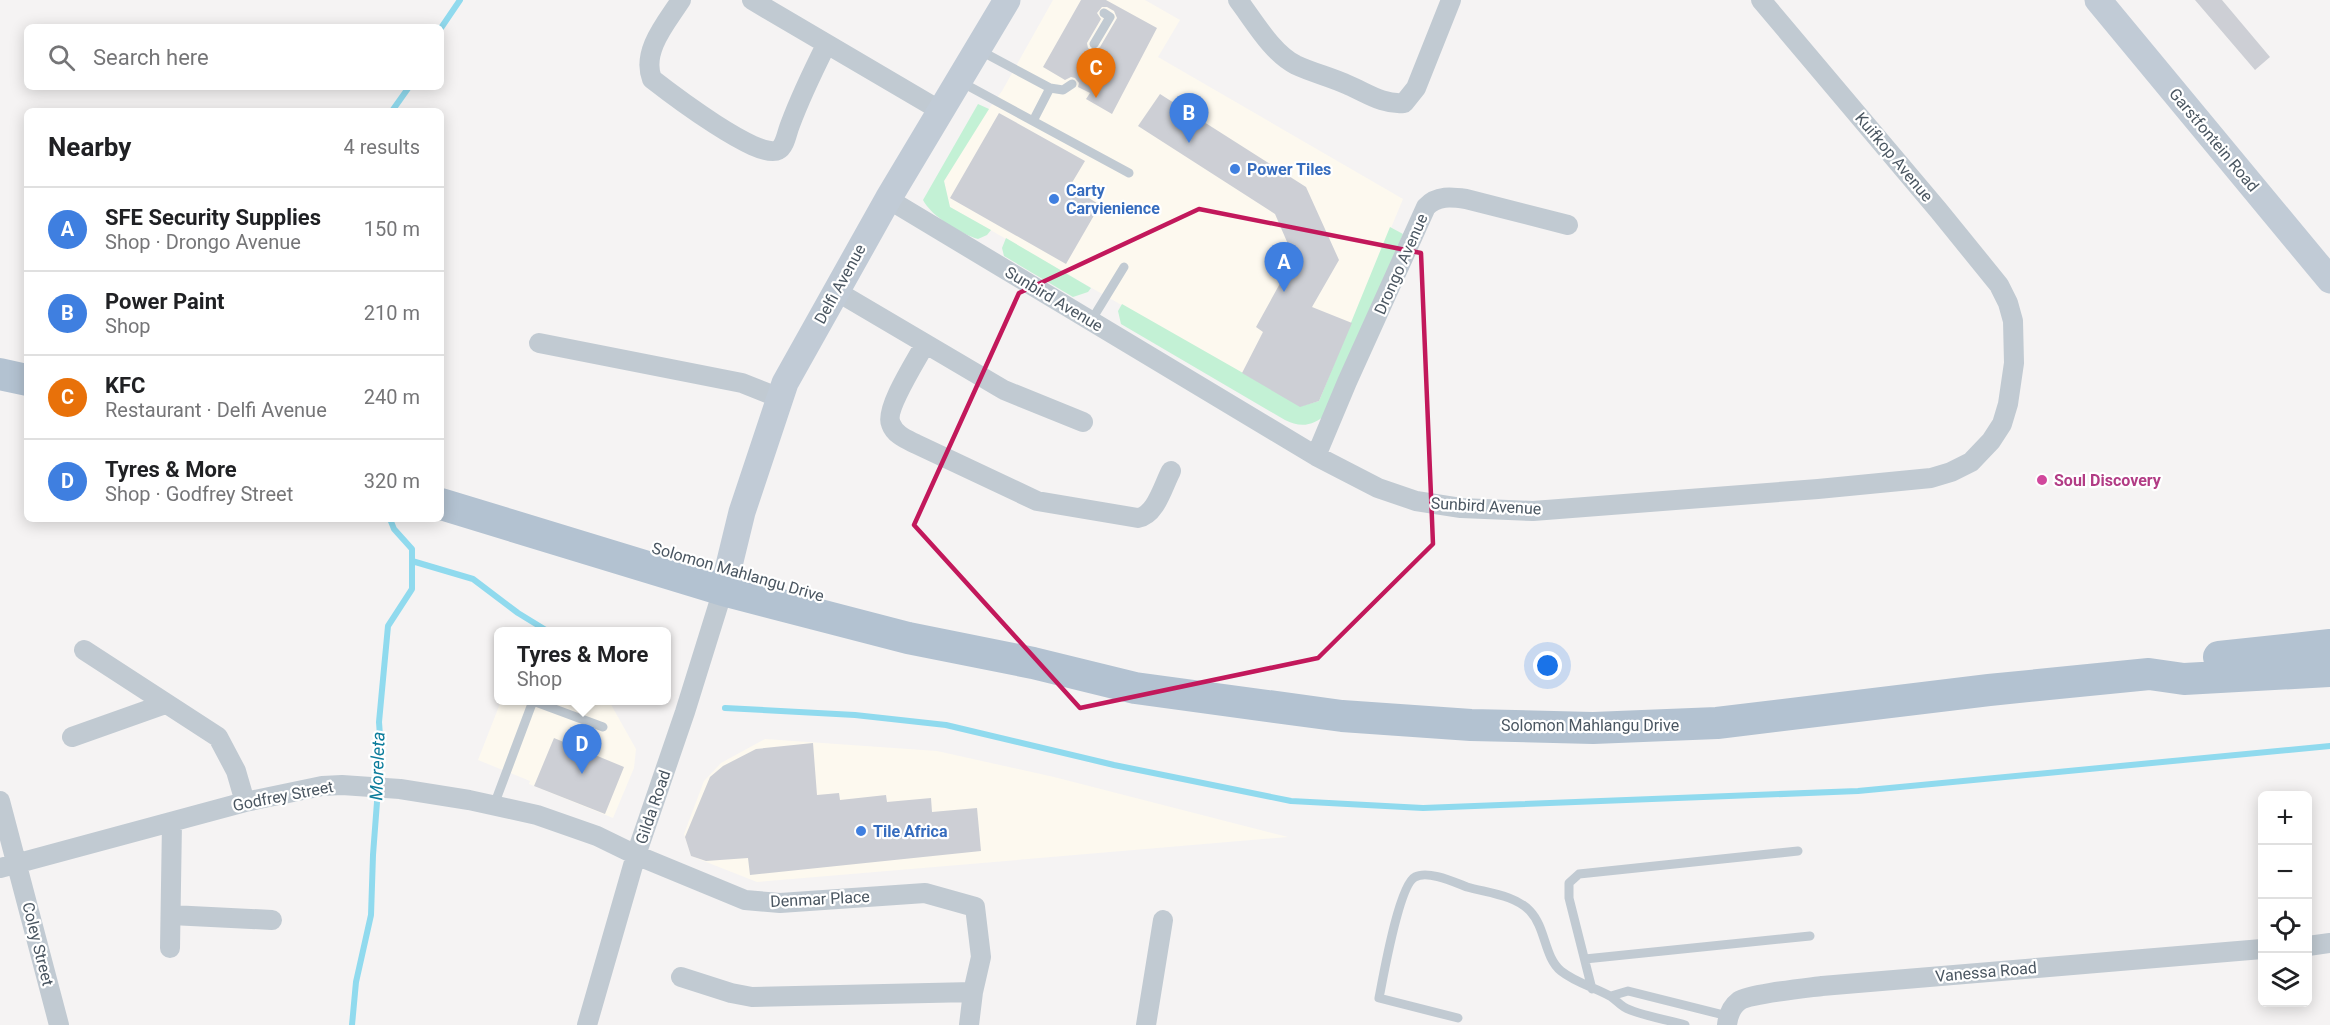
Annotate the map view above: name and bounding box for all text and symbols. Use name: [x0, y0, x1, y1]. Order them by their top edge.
search box: [24, 24, 444, 90]
icon: search: [45, 41, 78, 74]
text: Search here: [93, 45, 209, 70]
pin: C: [1076, 48, 1116, 98]
street label: Garstfontein Road: [2165, 84, 2263, 196]
pin: B: [1170, 94, 1208, 143]
street label: Kuifkop Avenue: [1851, 109, 1937, 205]
text: Nearby: [48, 132, 131, 162]
text: 4 results: [344, 135, 420, 159]
place label: Power Tiles: [1247, 160, 1331, 179]
marker: Power Tiles: [1228, 162, 1242, 176]
place label: Carty Carvienience: [1066, 181, 1160, 218]
marker: Carty Carvienience: [1047, 192, 1061, 206]
text: SFE Security Supplies: [105, 205, 321, 230]
street label: Drongo Avenue: [1370, 211, 1432, 317]
text: A: [61, 217, 74, 241]
text: 150 m: [364, 217, 420, 241]
text: Shop · Drongo Avenue: [105, 230, 301, 254]
street label: Delfi Avenue: [810, 241, 870, 327]
pin: A: [1264, 242, 1304, 292]
street label: Sunbird Avenue: [1002, 262, 1106, 336]
text: Power Paint: [105, 289, 224, 314]
text: B: [61, 301, 74, 325]
text: 210 m: [364, 301, 420, 325]
text: Shop: [105, 314, 151, 338]
text: KFC: [105, 373, 145, 398]
text: C: [61, 385, 74, 409]
text: 240 m: [364, 385, 420, 409]
text: Restaurant · Delfi Avenue: [105, 398, 327, 422]
text: Tyres & More: [105, 457, 237, 482]
text: D: [61, 469, 74, 493]
text: 320 m: [364, 469, 420, 493]
place label: Soul Discovery: [2054, 471, 2162, 490]
marker: Soul Discovery: [2035, 473, 2049, 487]
text: Shop · Godfrey Street: [105, 482, 293, 506]
street label: Sunbird Avenue: [1430, 494, 1542, 518]
street label: Solomon Mahlangu Drive: [650, 538, 826, 606]
popup: [494, 627, 671, 705]
text: Tyres & More: [517, 642, 648, 667]
your location: [1533, 651, 1562, 680]
text: Shop: [517, 667, 562, 691]
street label: Solomon Mahlangu Drive: [1501, 716, 1679, 735]
pin: D: [562, 724, 602, 774]
water label: Moreleta: [365, 731, 389, 801]
street label: Gilda Road: [631, 767, 675, 847]
street label: Godfrey Street: [231, 777, 335, 815]
map controls: [2258, 791, 2312, 1007]
button: +: [2258, 791, 2312, 845]
place label: Tile Africa: [873, 822, 948, 841]
marker: Tile Africa: [854, 824, 868, 838]
button: −: [2258, 845, 2312, 899]
street label: Denmar Place: [770, 887, 870, 911]
button: locate: [2258, 899, 2312, 953]
street label: Coley Street: [18, 900, 58, 988]
button: layers: [2258, 953, 2312, 1007]
street label: Vanessa Road: [1934, 958, 2038, 986]

